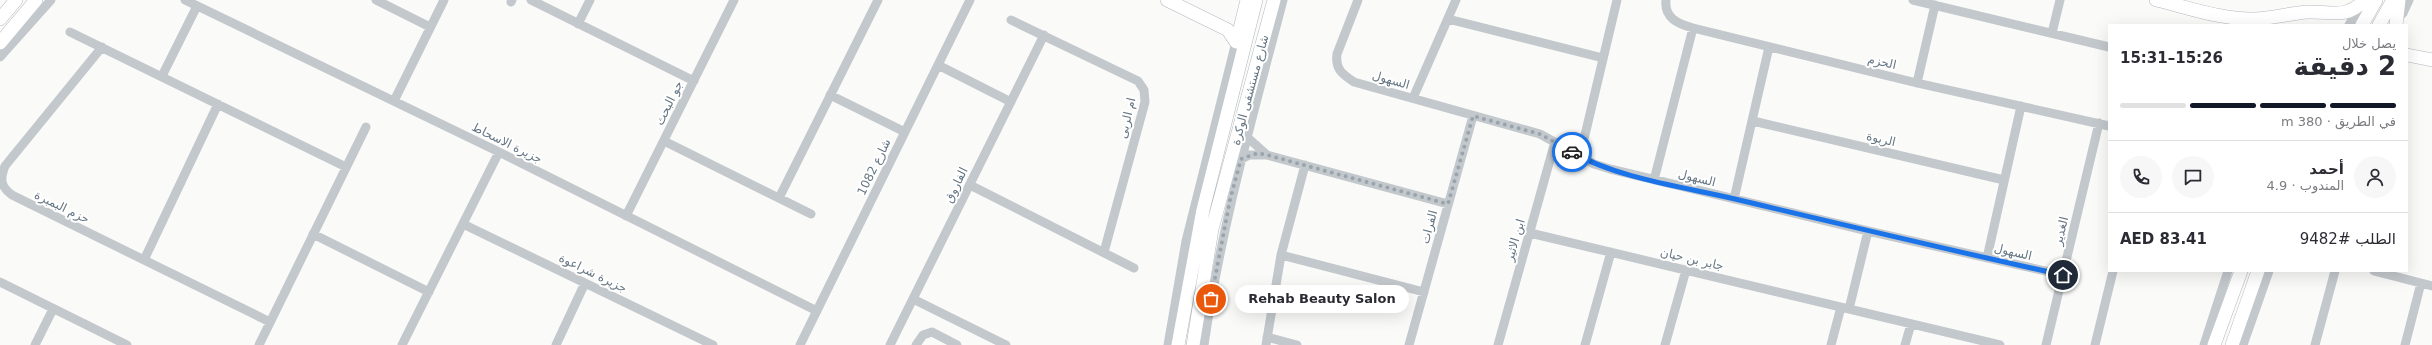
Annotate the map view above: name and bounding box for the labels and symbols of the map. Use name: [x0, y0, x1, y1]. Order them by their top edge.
street label: شارع مستشفى الوكرة: [1229, 33, 1272, 147]
street label: الحزم: [1866, 52, 1898, 73]
street label: السهول: [1370, 68, 1411, 93]
street label: جو البحث: [652, 79, 687, 128]
street label: ام الربى: [1116, 96, 1139, 140]
street label: جزيرة الاسحاط: [469, 120, 545, 167]
street label: الربوة: [1865, 129, 1897, 150]
courier: [1552, 132, 1592, 172]
street label: شارع 1082: [854, 137, 895, 198]
street label: الفاروق: [941, 165, 971, 205]
street label: السهول: [1677, 167, 1717, 190]
street label: حزم البمبرة: [32, 188, 92, 227]
street label: الفرات: [1418, 209, 1441, 246]
street label: الغدير: [2050, 215, 2072, 248]
street label: ابن الاثير: [1502, 217, 1529, 264]
street label: السهول: [1993, 241, 2033, 264]
street label: جابر بن حيان: [1659, 245, 1725, 274]
street label: جزيرة شراعوة: [556, 251, 629, 296]
pin: [2046, 258, 2080, 292]
pin: [1194, 282, 1228, 316]
callout: Rehab Beauty Salon: [1235, 285, 1409, 313]

